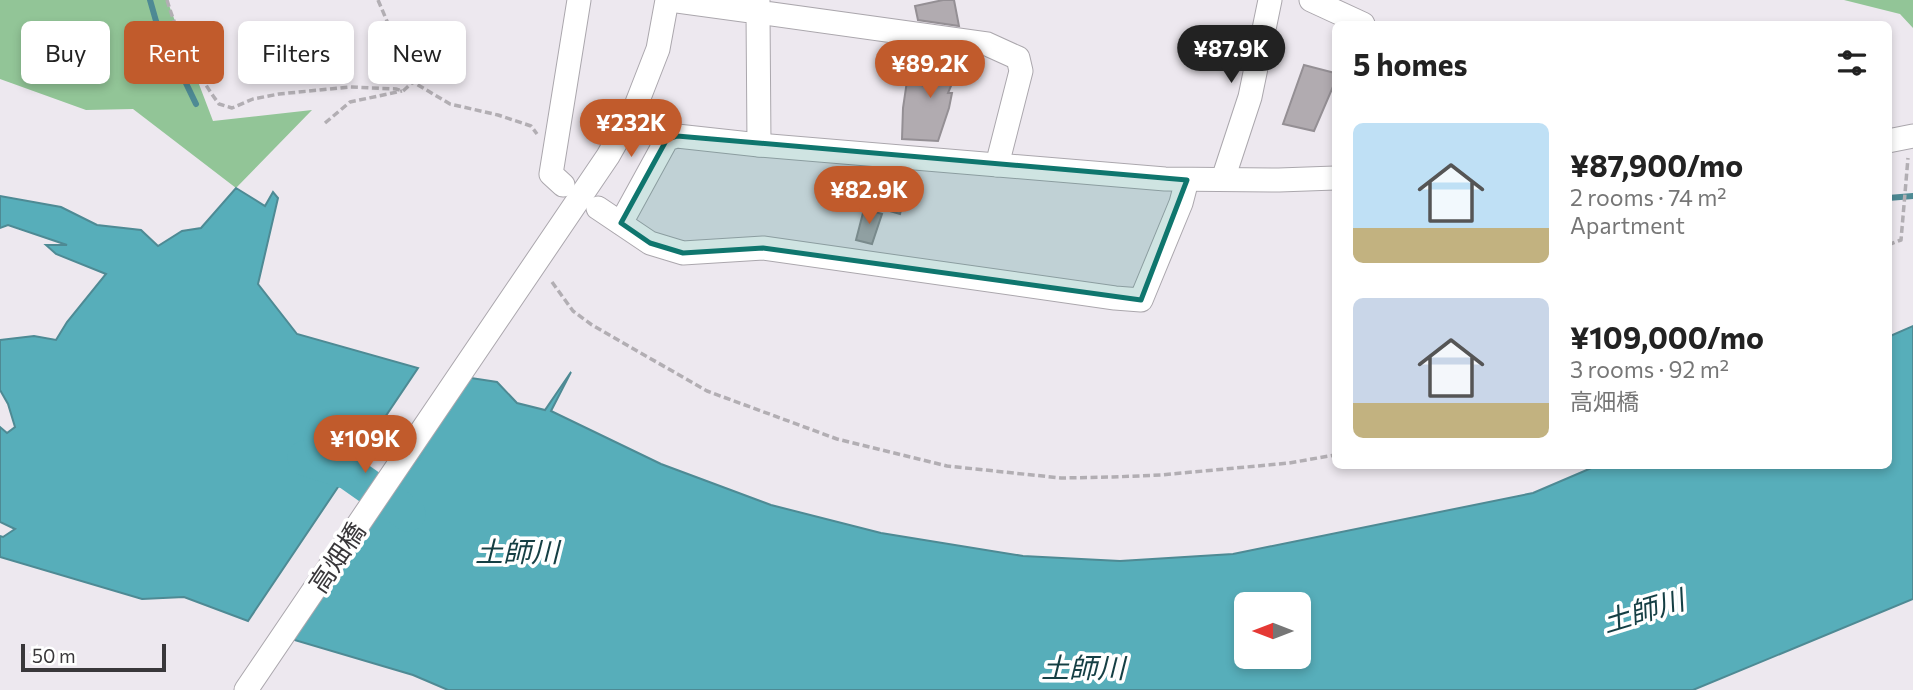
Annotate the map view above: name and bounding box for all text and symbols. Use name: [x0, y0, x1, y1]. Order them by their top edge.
chip: Buy: [21, 21, 110, 84]
chip: Rent: [124, 21, 224, 84]
chip: Filters: [238, 21, 354, 84]
chip: New: [368, 21, 466, 84]
pin: ¥87.9K: [1174, 25, 1288, 85]
text: ¥87.9K: [1193, 34, 1269, 62]
pin: ¥89.2K: [873, 41, 987, 100]
icon: filters: [1833, 44, 1871, 82]
text: 5 homes: [1353, 45, 1467, 82]
text: ¥89.2K: [891, 49, 969, 77]
pin: ¥232K: [582, 100, 680, 159]
text: ¥232K: [596, 108, 666, 136]
text: ¥87,900/mo: [1570, 146, 1743, 183]
icon: home: [1409, 151, 1493, 235]
pin: ¥82.9K: [812, 166, 926, 226]
text: ¥82.9K: [830, 175, 908, 203]
text: 2 rooms · 74 m²: [1570, 183, 1726, 211]
text: Apartment: [1570, 211, 1685, 239]
text: ¥109,000/mo: [1570, 318, 1764, 355]
icon: home: [1409, 326, 1493, 410]
text: 3 rooms · 92 m²: [1570, 355, 1729, 383]
text: 高畑橋: [1570, 387, 1639, 415]
pin: ¥109K: [316, 416, 414, 475]
text: ¥109K: [330, 424, 400, 452]
street label: 高畑橋: [301, 516, 371, 598]
water label: 土師川: [475, 534, 562, 568]
water label: 土師川: [1598, 581, 1691, 639]
north arrow: [1234, 592, 1311, 668]
map controls: [1234, 592, 1311, 669]
scale bar: [21, 641, 166, 673]
text: 50 m: [32, 644, 76, 667]
water label: 土師川: [1041, 650, 1128, 684]

